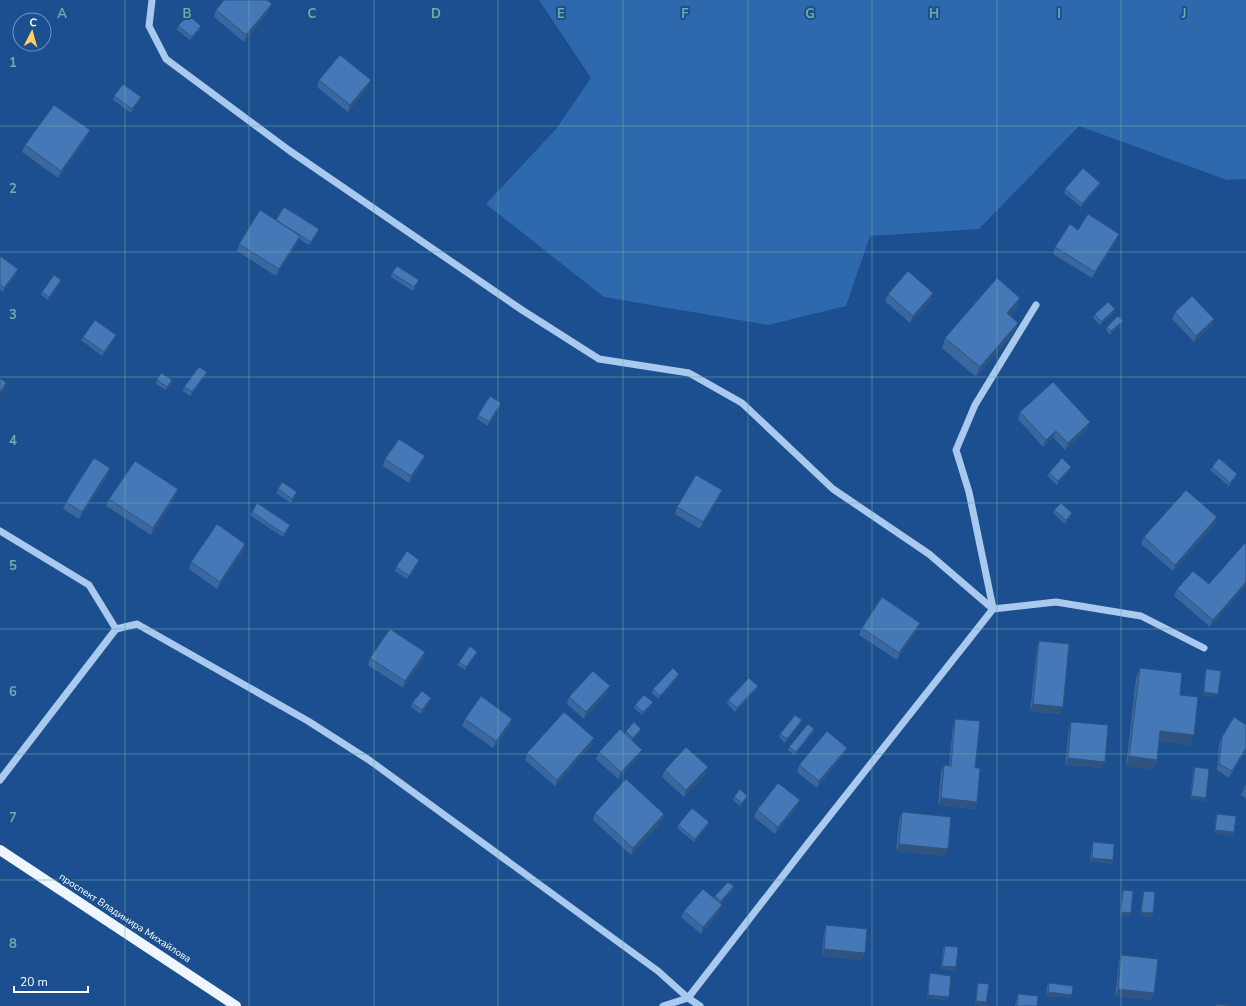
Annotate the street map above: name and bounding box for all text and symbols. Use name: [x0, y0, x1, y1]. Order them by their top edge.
text: A: [57, 5, 67, 23]
text: B: [183, 5, 192, 23]
text: C: [308, 5, 317, 23]
text: D: [431, 5, 441, 23]
text: E: [557, 5, 565, 23]
text: F: [681, 5, 689, 23]
text: G: [805, 5, 815, 23]
text: H: [929, 5, 939, 23]
text: I: [1057, 5, 1061, 23]
text: J: [1181, 5, 1186, 23]
north arrow: [12, 12, 52, 52]
text: С: [28, 15, 38, 30]
text: 1: [9, 54, 17, 72]
text: 2: [9, 180, 17, 198]
text: 3: [9, 306, 17, 324]
text: 4: [9, 432, 17, 450]
text: 5: [9, 557, 17, 575]
text: 6: [9, 683, 17, 701]
text: 7: [9, 809, 17, 827]
street label: проспект Владимира Михайлова: [56, 870, 194, 966]
text: 8: [9, 935, 17, 953]
scale bar: [14, 968, 88, 994]
text: 20 m: [20, 974, 48, 990]

